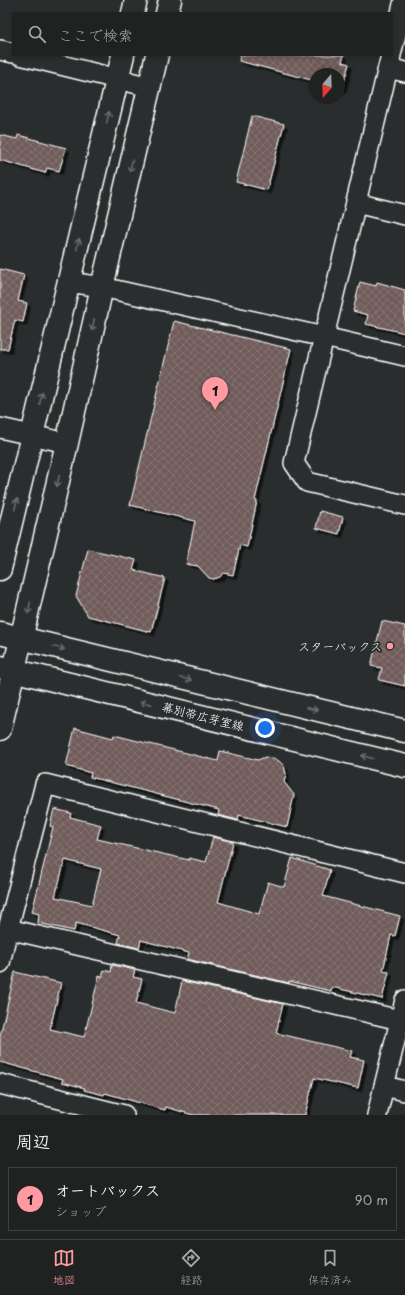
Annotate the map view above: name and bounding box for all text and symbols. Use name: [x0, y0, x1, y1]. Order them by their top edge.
search box: [12, 12, 393, 56]
icon: search: [26, 23, 48, 45]
text: ここで検索: [58, 23, 133, 46]
north arrow: [309, 68, 345, 104]
one-way arrow: [105, 111, 113, 124]
one-way arrow: [126, 159, 134, 172]
one-way arrow: [75, 238, 82, 251]
one-way arrow: [89, 319, 97, 332]
pin: 1: [202, 377, 228, 410]
one-way arrow: [38, 391, 46, 404]
one-way arrow: [54, 474, 62, 487]
one-way arrow: [13, 498, 20, 511]
one-way arrow: [24, 601, 32, 614]
place label: スターバックス: [298, 637, 382, 655]
marker: スターバックス: [385, 641, 395, 651]
one-way arrow: [53, 645, 66, 653]
one-way arrow: [179, 675, 192, 683]
street label: 幕別帯広芽室線: [160, 697, 246, 735]
one-way arrow: [139, 698, 152, 706]
one-way arrow: [306, 706, 319, 713]
your location: [255, 718, 275, 738]
one-way arrow: [361, 752, 374, 760]
text: 周辺: [16, 1128, 50, 1154]
text: オートバックス: [55, 1178, 160, 1201]
text: 1: [27, 1190, 33, 1209]
text: 90 m: [355, 1190, 388, 1209]
text: ショップ: [55, 1201, 106, 1220]
tab: 地図: [53, 1247, 75, 1288]
tab: 経路: [180, 1247, 202, 1288]
tab: 保存済み: [308, 1247, 352, 1288]

